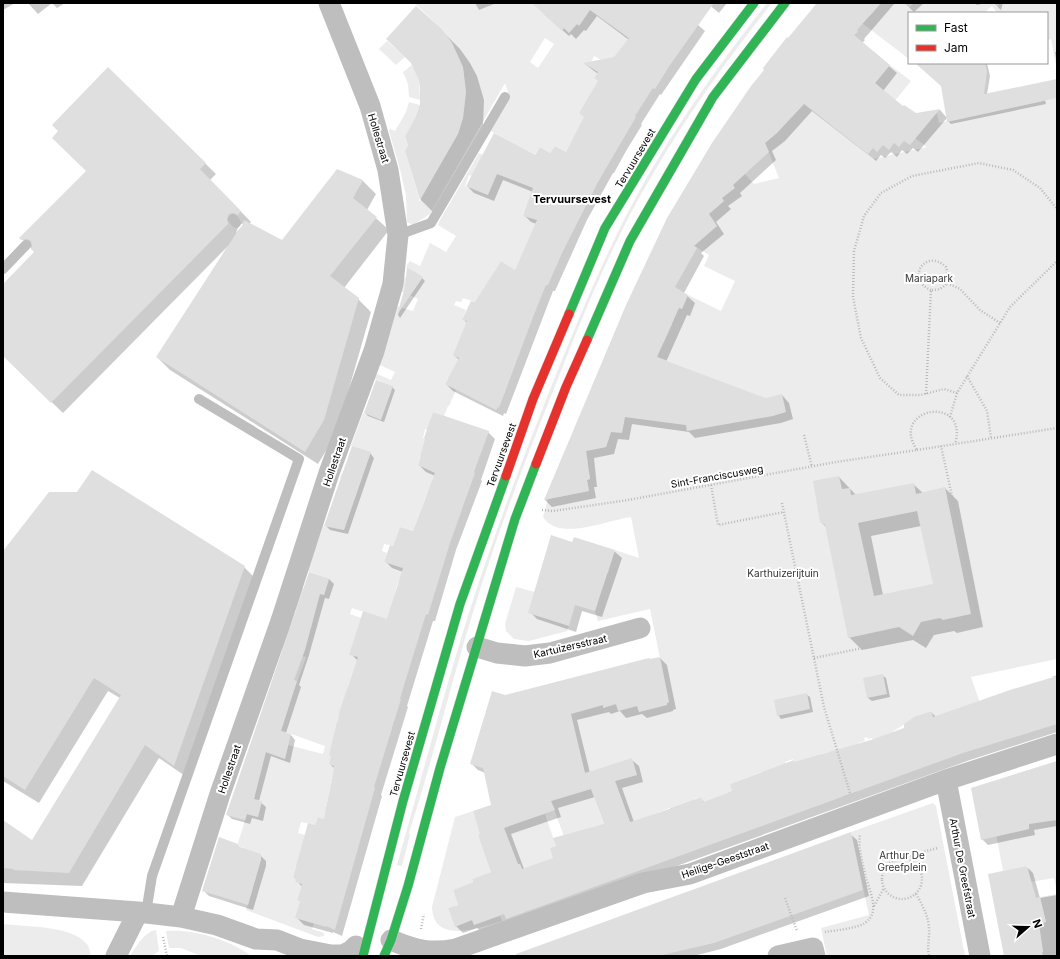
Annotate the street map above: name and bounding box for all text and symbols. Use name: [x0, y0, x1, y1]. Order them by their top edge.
legend: [908, 12, 1048, 64]
text: Fast: [944, 20, 968, 35]
text: Jam: [944, 40, 968, 55]
street label: Hollestraat: [366, 112, 392, 165]
street label: Tervuursevest: [613, 125, 658, 190]
district label: Tervuursevest: [533, 192, 611, 206]
park label: Mariapark: [905, 272, 953, 284]
street label: Tervuursevest: [484, 421, 518, 489]
street label: Hollestraat: [320, 435, 348, 488]
street label: Sint-Franciscusweg: [670, 462, 764, 490]
park label: Karthuizerijtuin: [747, 567, 819, 579]
street label: Kartuizersstraat: [532, 632, 609, 660]
street label: Tervuursevest: [387, 729, 417, 798]
street label: Hollestraat: [215, 742, 243, 795]
street label: Arthur De Greefstraat: [947, 817, 979, 920]
street label: Heilige-Geeststraat: [680, 839, 771, 881]
park label: Arthur De Greefplein: [877, 849, 927, 873]
north arrow: [1008, 907, 1048, 947]
text: N: [1029, 917, 1045, 930]

